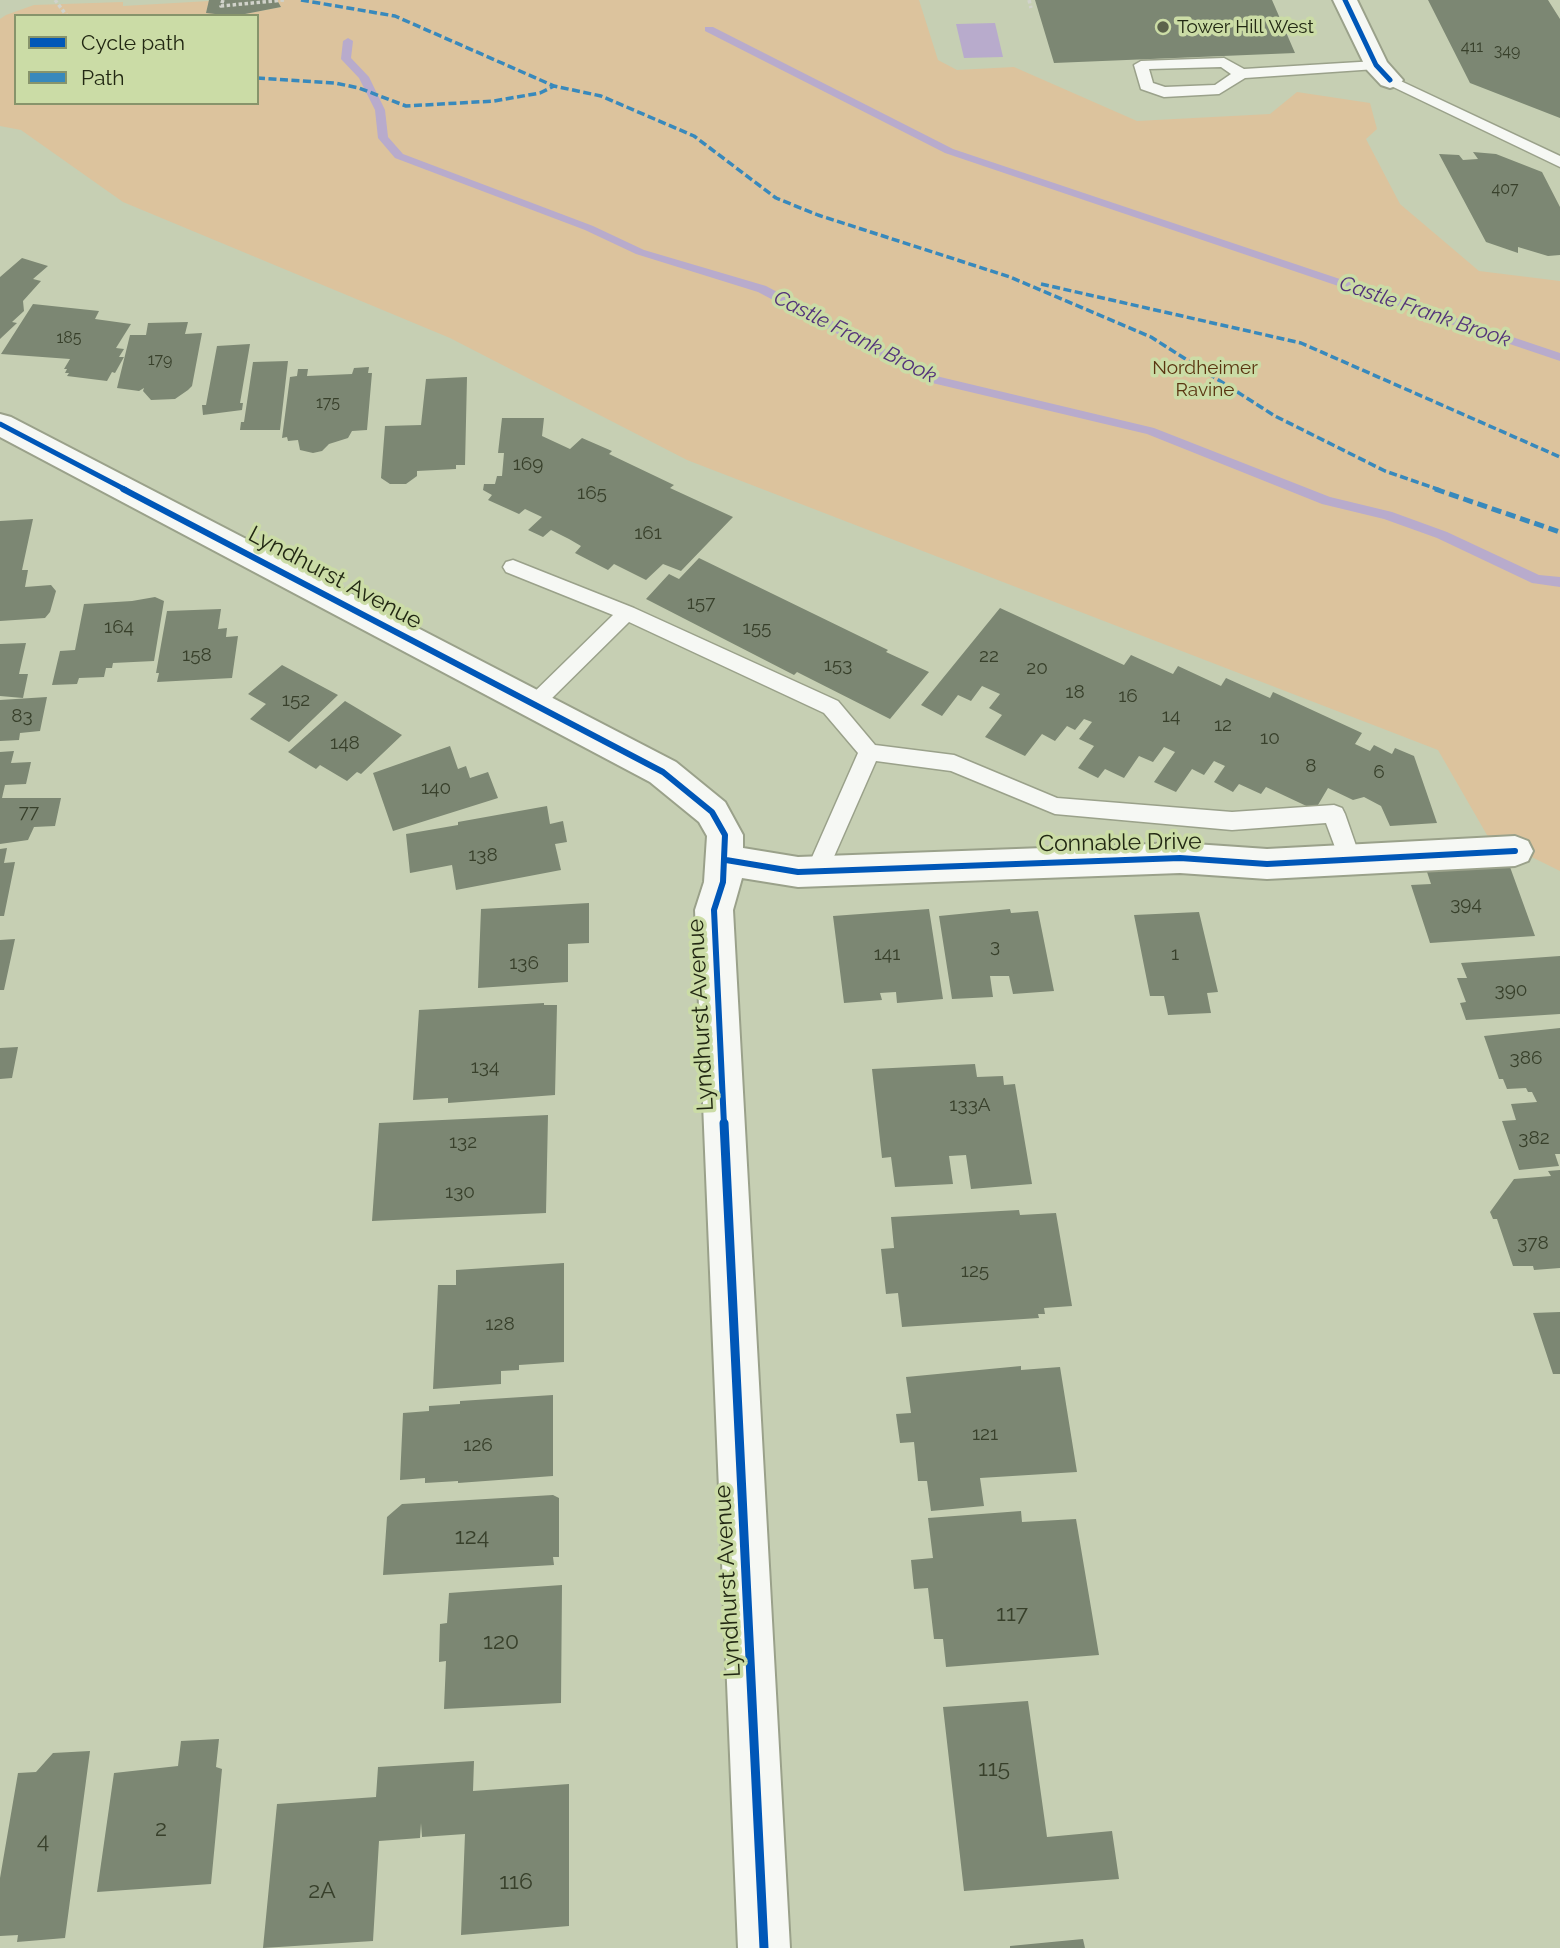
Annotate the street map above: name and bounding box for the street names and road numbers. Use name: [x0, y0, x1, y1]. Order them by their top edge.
street label: Lyndhurst Avenue: [244, 521, 426, 635]
street label: Connable Drive: [1038, 828, 1202, 858]
street label: Lyndhurst Avenue: [682, 918, 720, 1112]
street label: Lyndhurst Avenue: [709, 1484, 747, 1678]

